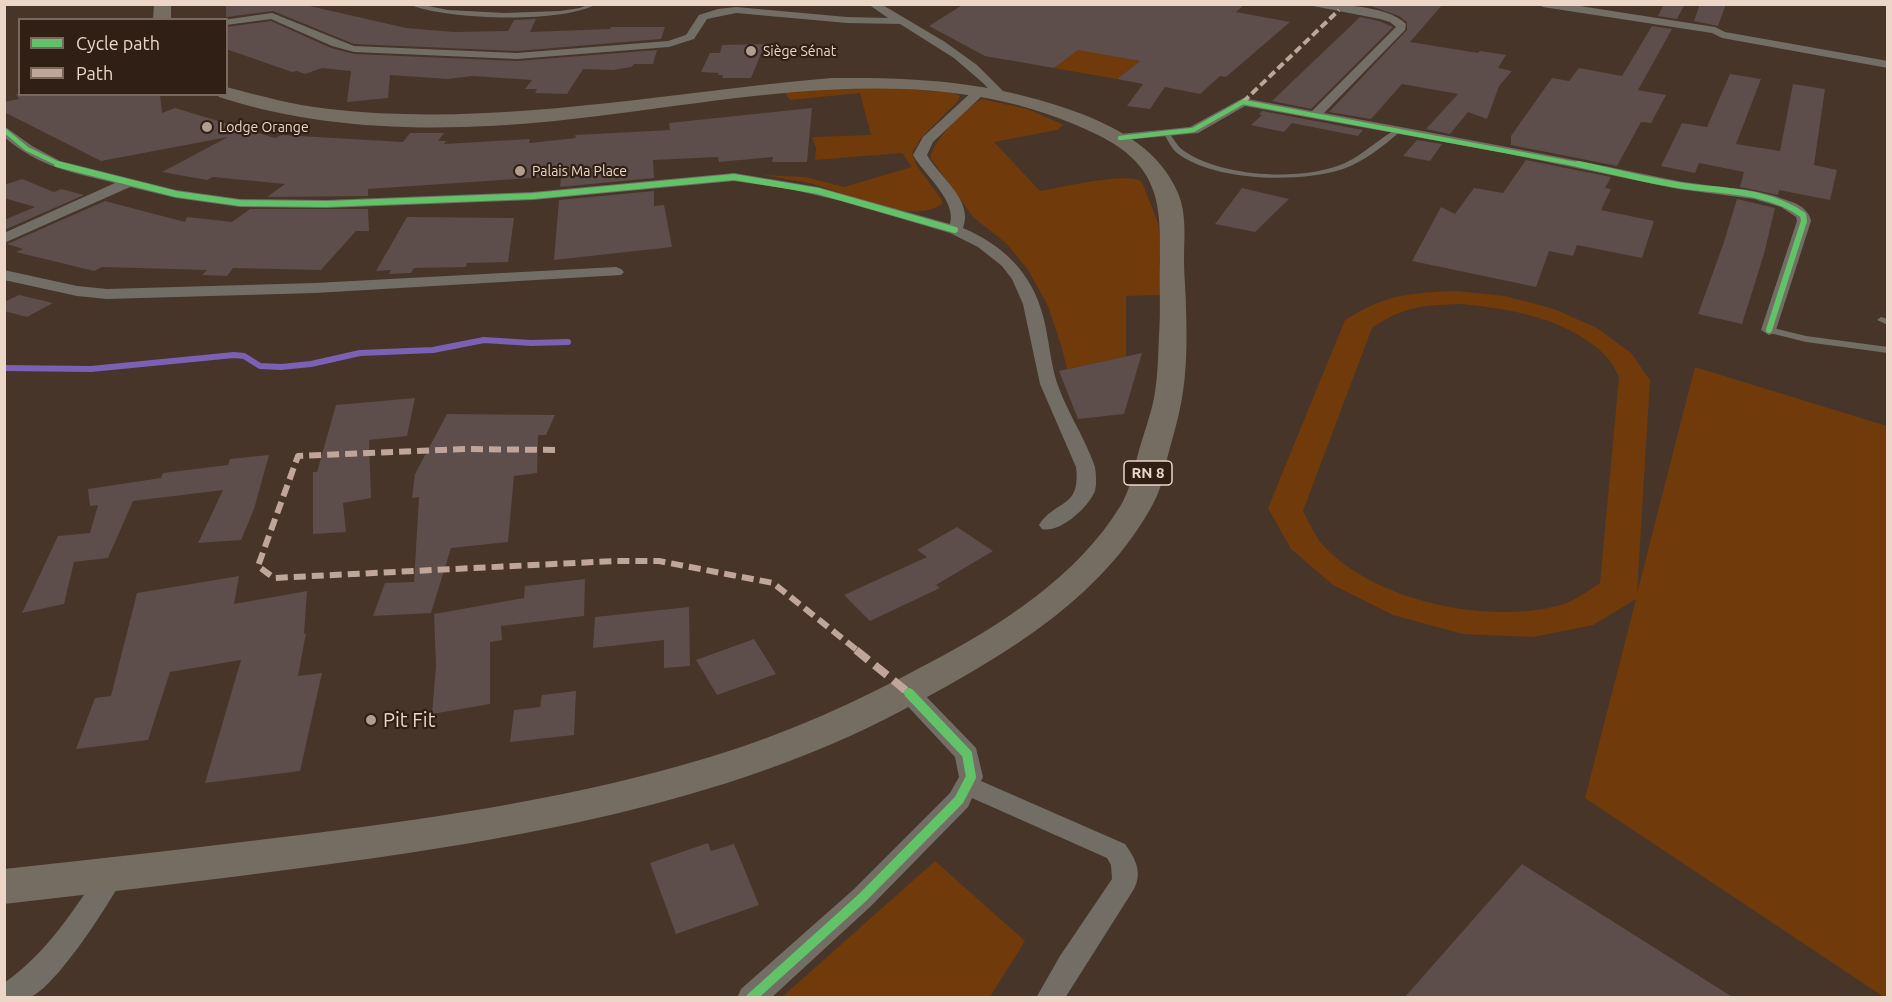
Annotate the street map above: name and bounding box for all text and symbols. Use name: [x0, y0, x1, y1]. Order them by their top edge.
legend: [18, 18, 228, 96]
text: Cycle path: [76, 33, 160, 53]
place label: Siège Sénat: [763, 43, 836, 59]
marker: Siège Sénat: [744, 44, 758, 58]
text: Path: [76, 63, 113, 83]
place label: Lodge Orange: [219, 119, 309, 135]
marker: Lodge Orange: [200, 120, 214, 134]
place label: Palais Ma Place: [532, 163, 627, 179]
marker: Palais Ma Place: [513, 164, 527, 178]
road number: RN 8: [1124, 461, 1172, 485]
place label: Pit Fit: [383, 708, 435, 732]
marker: Pit Fit: [364, 713, 378, 727]

